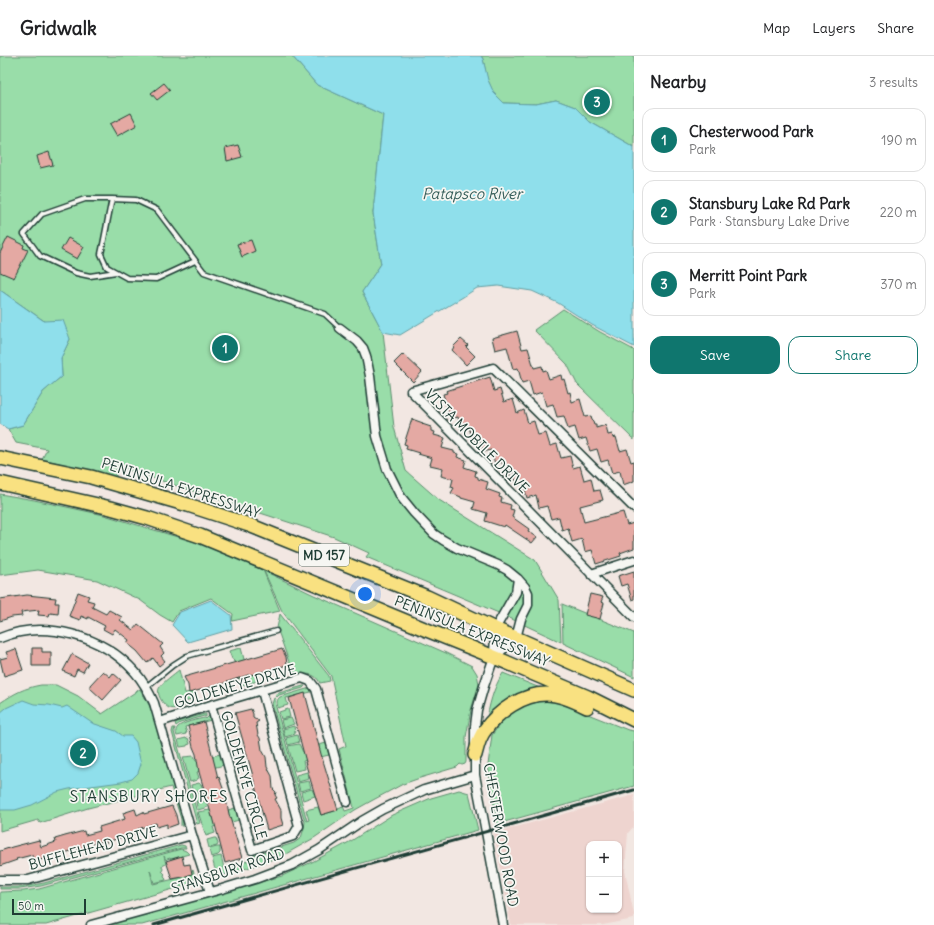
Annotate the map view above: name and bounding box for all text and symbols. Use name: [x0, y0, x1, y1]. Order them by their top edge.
text: Gridwalk: [20, 16, 97, 40]
text: Map: [763, 19, 790, 37]
text: Layers: [812, 19, 855, 37]
text: Share: [877, 19, 914, 37]
text: Nearby: [650, 71, 706, 93]
text: 3 results: [869, 74, 918, 91]
pin: 3: [584, 87, 610, 117]
text: Chesterwood Park: [689, 122, 814, 141]
text: 1: [661, 132, 667, 149]
text: 190 m: [881, 132, 917, 149]
text: Park: [689, 141, 716, 158]
water label: Patapsco River: [422, 184, 524, 203]
text: Stansbury Lake Rd Park: [689, 194, 850, 213]
text: 2: [660, 204, 668, 221]
text: 220 m: [880, 204, 917, 221]
text: Park · Stansbury Lake Drive: [689, 213, 850, 230]
text: Merritt Point Park: [689, 266, 807, 285]
text: 3: [660, 276, 668, 293]
text: 370 m: [880, 276, 917, 293]
text: Park: [689, 285, 716, 302]
pin: 1: [212, 333, 238, 363]
button: Save: [650, 336, 780, 374]
button: Share: [788, 336, 918, 374]
street label: VISTA MOBILE DRIVE: [421, 385, 533, 497]
street label: PENINSULA EXPRESSWAY: [99, 454, 263, 522]
road number: MD 157: [299, 544, 349, 566]
your location: [355, 584, 375, 604]
street label: PENINSULA EXPRESSWAY: [392, 592, 553, 671]
street label: GOLDENEYE DRIVE: [172, 660, 298, 712]
street label: GOLDENEYE CIRCLE: [217, 709, 271, 841]
pin: 2: [70, 738, 96, 768]
street label: CHESTERWOOD ROAD: [479, 762, 523, 908]
district label: STANSBURY SHORES: [70, 787, 228, 806]
street label: BUFFLEHEAD DRIVE: [27, 822, 159, 874]
map controls: [586, 841, 622, 913]
button: +: [586, 841, 622, 877]
street label: STANSBURY ROAD: [169, 844, 287, 898]
button: −: [586, 877, 622, 913]
scale bar: [12, 897, 86, 916]
text: 50 m: [18, 899, 44, 913]

